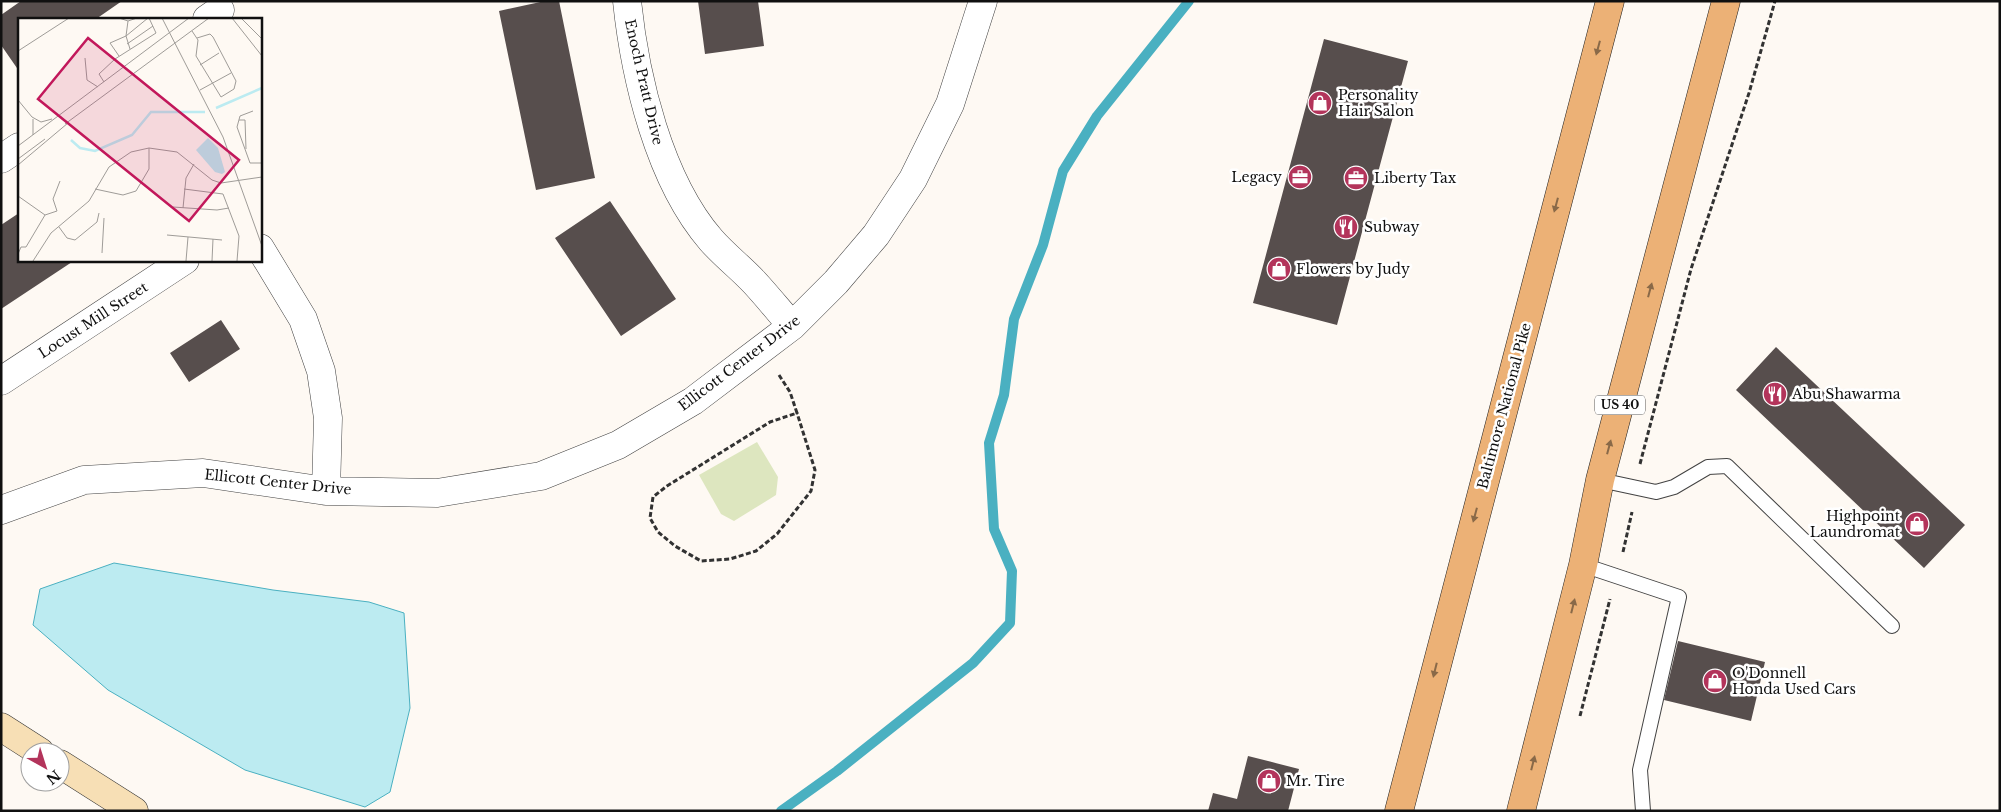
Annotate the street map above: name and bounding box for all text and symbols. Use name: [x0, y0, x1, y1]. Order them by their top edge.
street label: Enoch Pratt Drive: [621, 17, 667, 147]
inset map: [18, 18, 261, 261]
one-way arrow: [1594, 41, 1602, 56]
place label: Personality Hair Salon: [1338, 86, 1418, 120]
shop icon: Personality Hair Salon: [1307, 90, 1333, 116]
office icon: Legacy: [1287, 164, 1313, 190]
office icon: Liberty Tax: [1343, 165, 1369, 191]
place label: Legacy: [1231, 168, 1282, 186]
place label: Liberty Tax: [1374, 169, 1457, 187]
one-way arrow: [1552, 198, 1560, 213]
restaurant icon: Subway: [1333, 214, 1359, 240]
place label: Subway: [1364, 218, 1420, 236]
shop icon: Flowers by Judy: [1266, 256, 1292, 282]
place label: Flowers by Judy: [1296, 260, 1410, 278]
street label: Locust Mill Street: [35, 277, 152, 362]
one-way arrow: [1646, 283, 1654, 298]
street label: Ellicott Center Drive: [675, 311, 803, 415]
street label: Baltimore National Pike: [1473, 321, 1535, 491]
restaurant icon: Abu Shawarma: [1762, 381, 1788, 407]
place label: Abu Shawarma: [1791, 385, 1901, 403]
road number: US 40: [1595, 396, 1645, 414]
one-way arrow: [1605, 440, 1613, 455]
street label: Ellicott Center Drive: [204, 465, 352, 499]
place label: Highpoint Laundromat: [1810, 507, 1901, 541]
one-way arrow: [1471, 508, 1479, 523]
shop icon: Highpoint Laundromat: [1904, 511, 1930, 537]
one-way arrow: [1569, 598, 1577, 613]
one-way arrow: [1431, 662, 1439, 677]
place label: O'Donnell Honda Used Cars: [1732, 664, 1856, 698]
shop icon: O'Donnell Honda Used Cars: [1702, 668, 1728, 694]
north arrow: [20, 742, 70, 792]
one-way arrow: [1529, 756, 1537, 771]
text: N: [42, 766, 64, 788]
shop icon: Mr. Tire: [1256, 768, 1282, 794]
place label: Mr. Tire: [1286, 772, 1345, 790]

